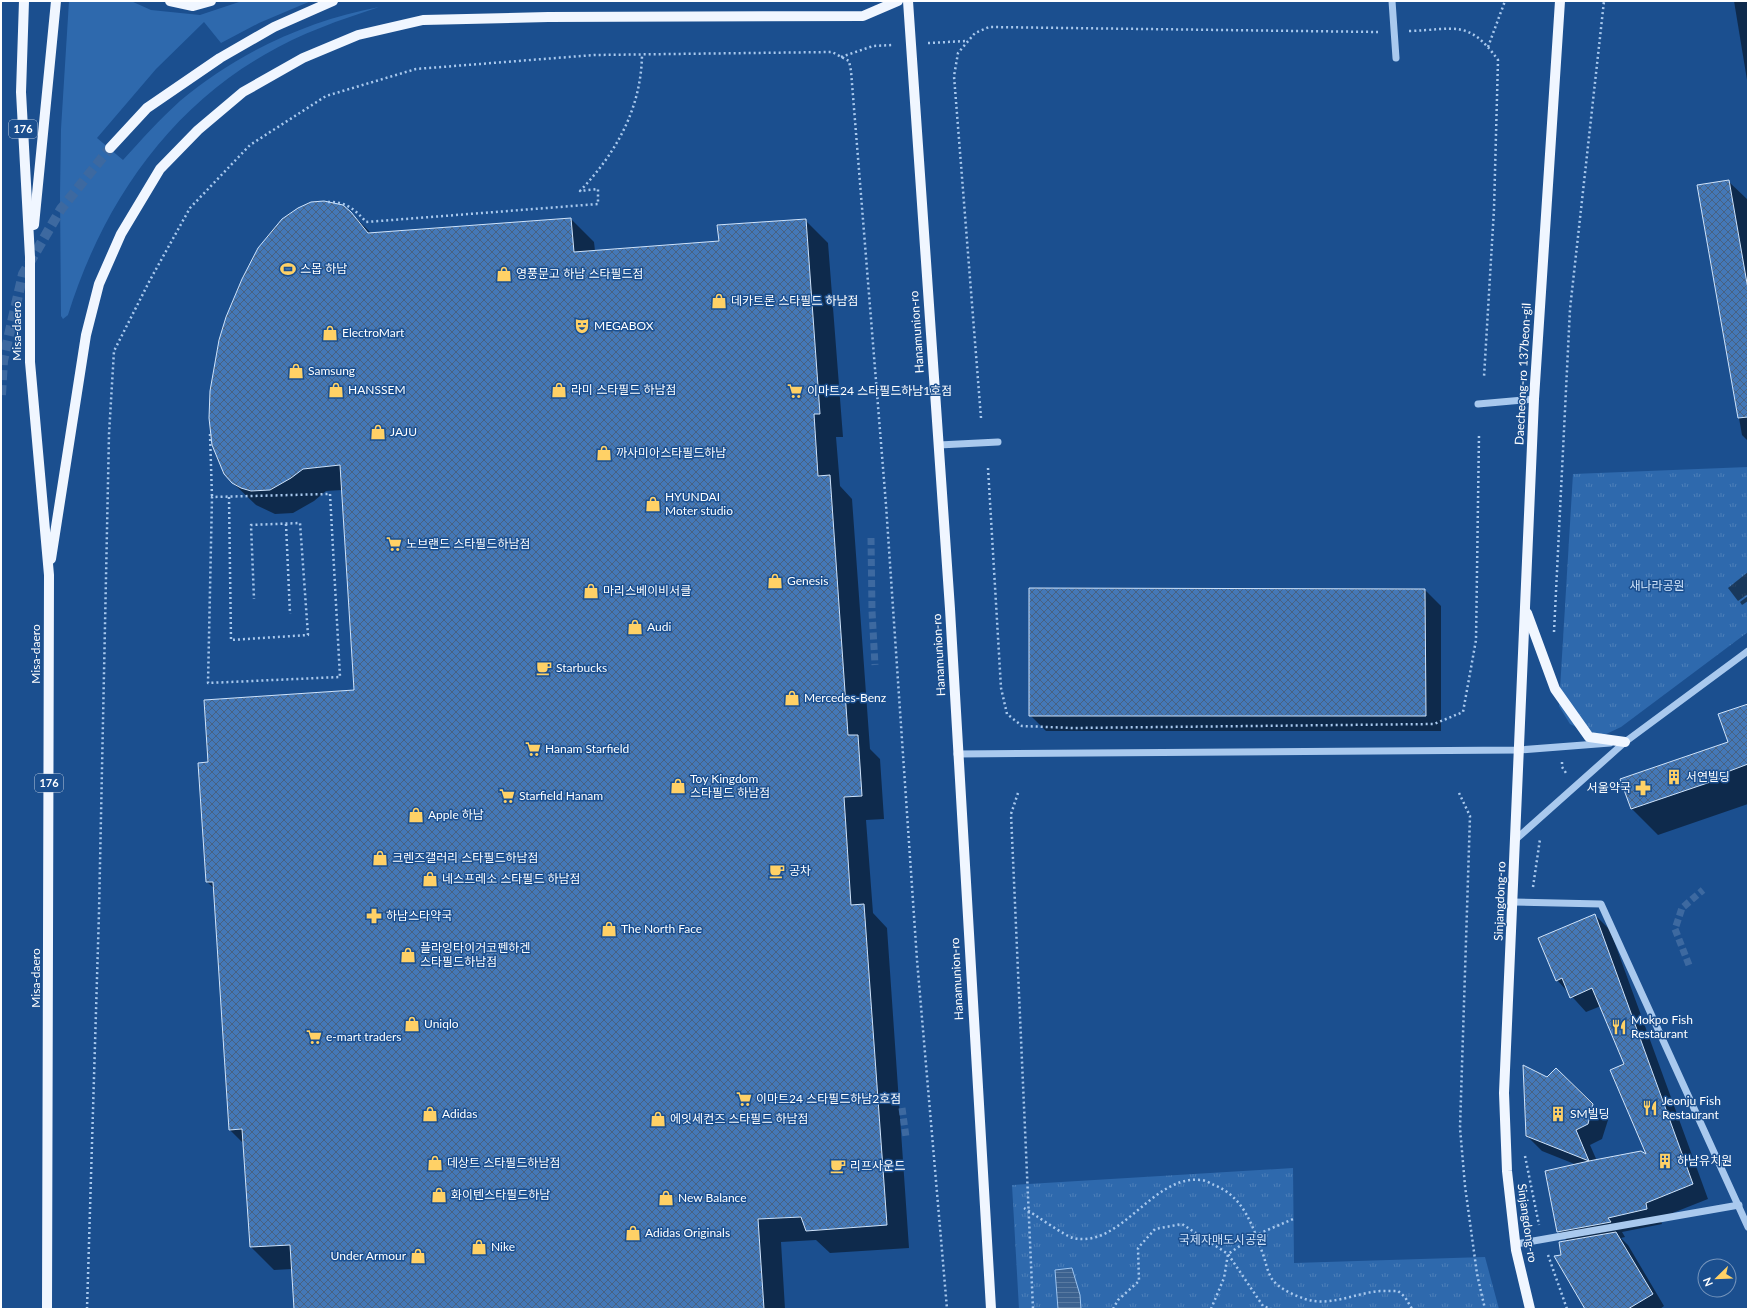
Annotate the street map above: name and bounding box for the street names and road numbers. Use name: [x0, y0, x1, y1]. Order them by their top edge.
road number: 176: [9, 120, 37, 138]
street label: Hanamunion-ro: [906, 290, 927, 374]
street label: Misa-daero: [9, 301, 24, 361]
street label: Daecheong-ro 137beon-gil: [1511, 303, 1534, 445]
street label: Hanamunion-ro: [929, 613, 948, 697]
street label: Misa-daero: [28, 624, 43, 684]
road number: 176: [35, 774, 63, 792]
street label: Sinjangdong-ro: [1491, 861, 1508, 941]
street label: Hanamunion-ro: [947, 937, 966, 1021]
street label: Misa-daero: [28, 948, 43, 1008]
street label: Sinjangdong-ro: [1515, 1182, 1540, 1264]

